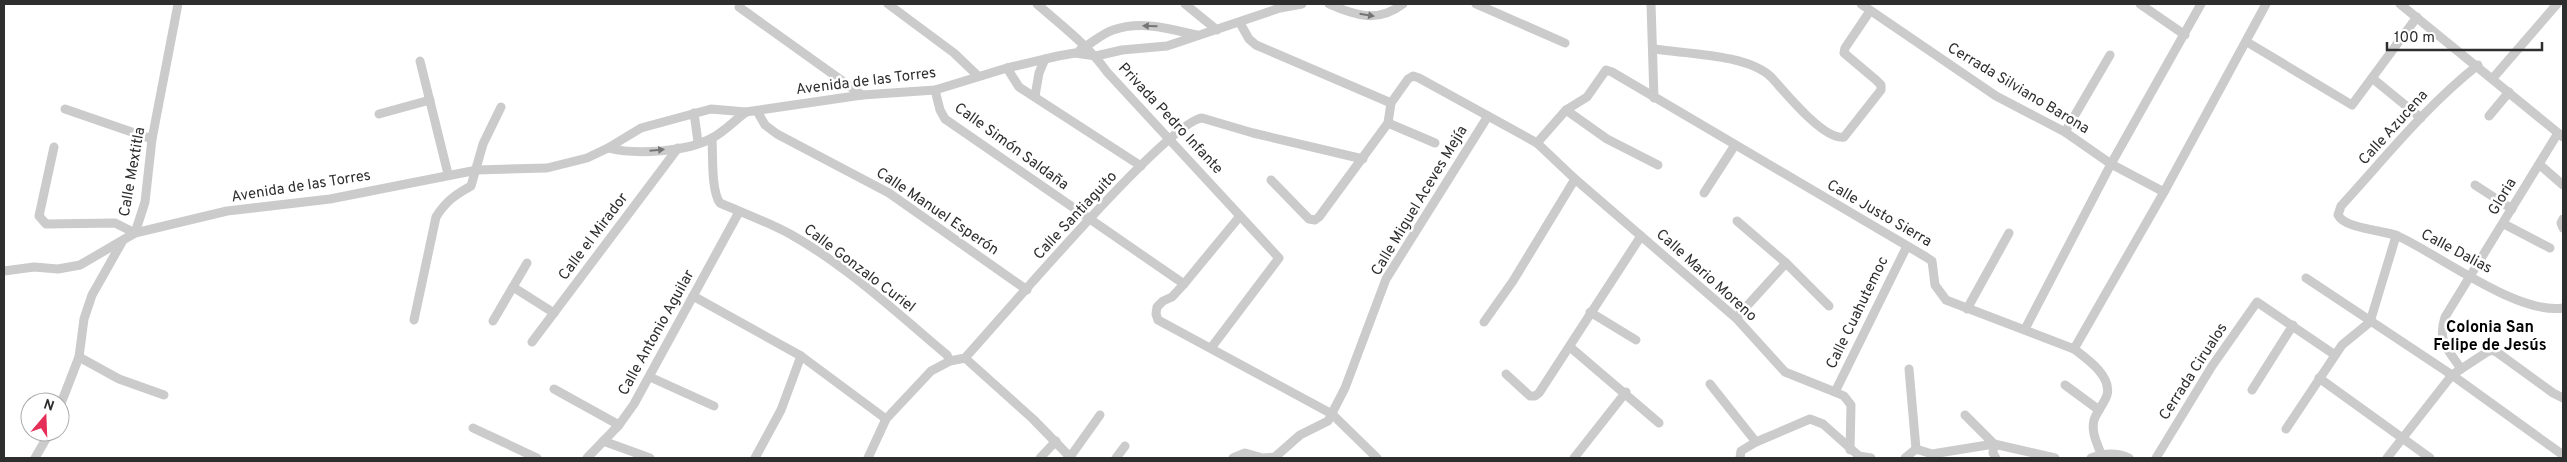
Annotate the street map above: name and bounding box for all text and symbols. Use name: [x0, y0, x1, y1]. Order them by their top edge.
one-way arrow: [1359, 11, 1375, 19]
scale bar: [2387, 20, 2542, 52]
one-way arrow: [1142, 22, 1158, 30]
text: 100 m: [2394, 29, 2435, 48]
street label: Cerrada Silviano Barona: [1944, 39, 2092, 139]
street label: Privada Pedro Infante: [1113, 59, 1227, 179]
street label: Avenida de las Torres: [795, 64, 937, 100]
street label: Calle Azucena: [2355, 86, 2433, 170]
street label: Calle Simón Saldaña: [950, 99, 1072, 195]
street label: Calle Miguel Aceves Mejía: [1368, 122, 1472, 280]
street label: Calle Mextitla: [116, 126, 150, 218]
one-way arrow: [649, 146, 665, 154]
street label: Calle Manuel Esperón: [872, 164, 1002, 260]
street label: Avenida de las Torres: [230, 167, 372, 207]
street label: Calle Santiaguito: [1030, 168, 1122, 264]
street label: Gloria: [2485, 175, 2521, 219]
street label: Calle Justo Sierra: [1823, 176, 1935, 252]
street label: Calle el Mirador: [555, 189, 633, 285]
street label: Calle Gonzalo Curiel: [799, 221, 919, 317]
street label: Calle Dalias: [2417, 225, 2495, 279]
street label: Calle Mario Moreno: [1652, 226, 1760, 326]
street label: Calle Cuahutemoc: [1823, 254, 1893, 372]
street label: Calle Antonio Aguilar: [615, 267, 700, 399]
district label: Colonia San Felipe de Jesús: [2433, 318, 2547, 356]
street label: Cerrada Cirualos: [2156, 320, 2232, 424]
north arrow: [20, 392, 70, 442]
text: N: [41, 396, 56, 416]

